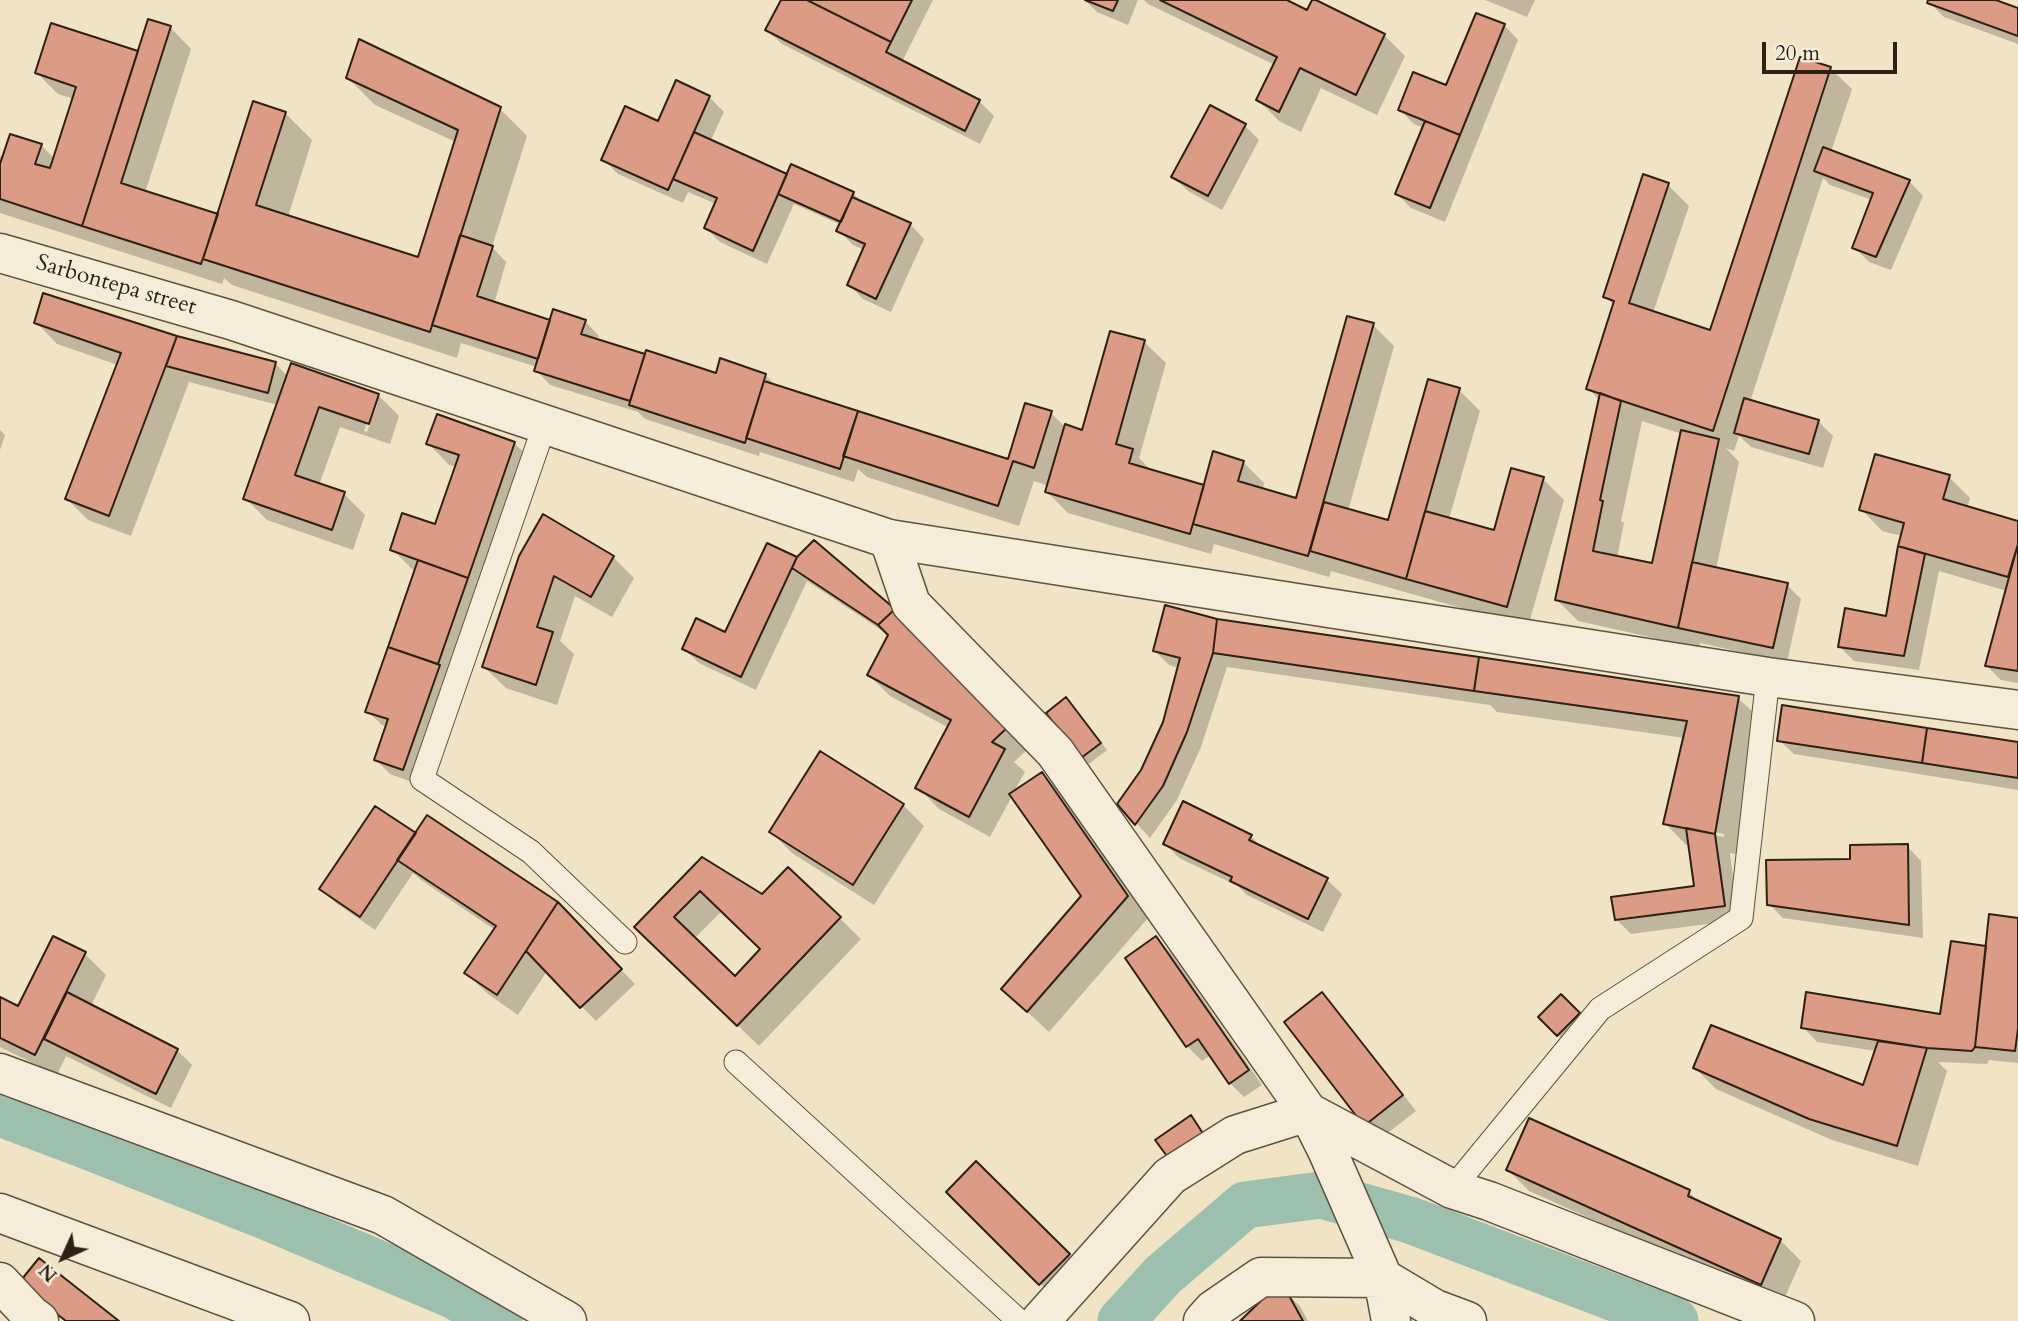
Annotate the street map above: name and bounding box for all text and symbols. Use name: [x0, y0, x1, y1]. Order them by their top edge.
scale bar: [1766, 28, 1901, 72]
text: 20 m: [1775, 39, 1820, 68]
street label: Sarbontepa street: [33, 250, 199, 322]
north arrow: [28, 1223, 98, 1293]
text: N: [33, 1258, 63, 1288]

